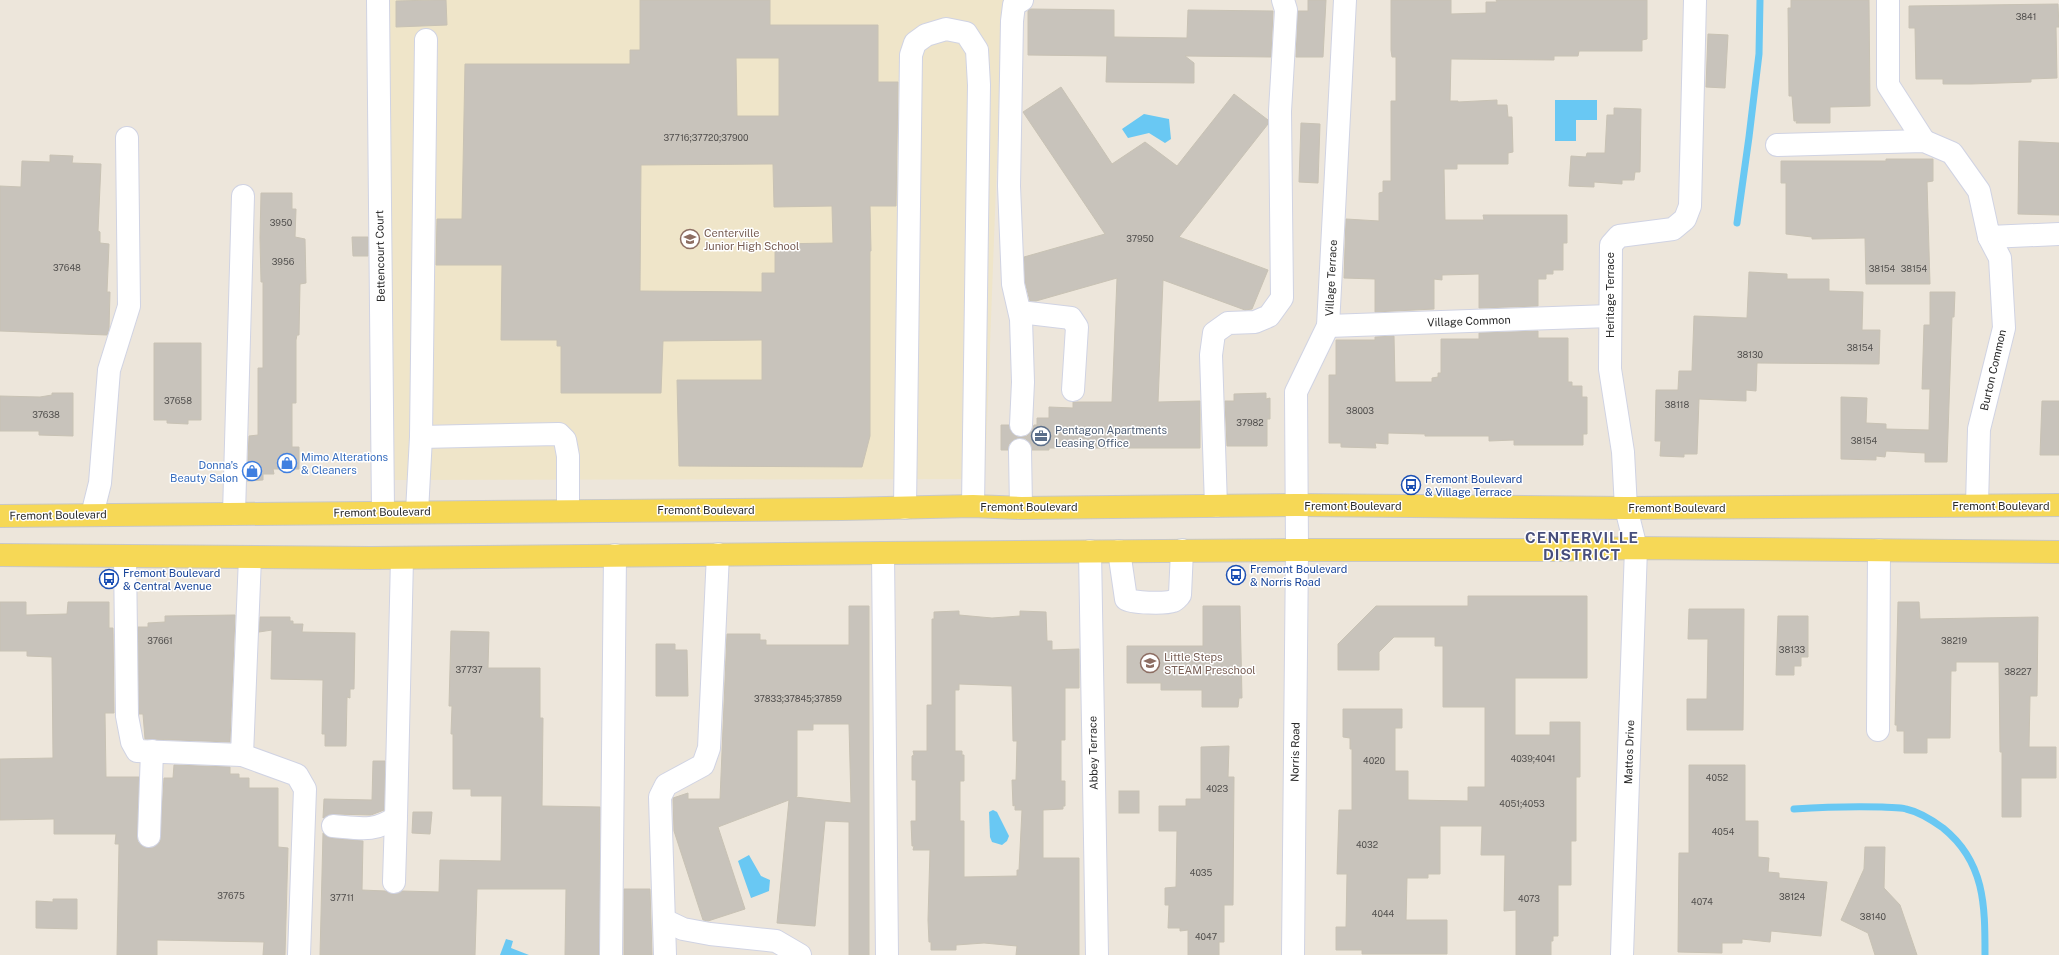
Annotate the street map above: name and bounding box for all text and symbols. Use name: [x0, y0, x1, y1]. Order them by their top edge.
house number: 3841: [2016, 11, 2036, 22]
house number: 37716;37720;37900: [664, 132, 749, 143]
street label: Bettencourt Court: [373, 210, 387, 302]
house number: 3950: [270, 217, 293, 228]
place label: Centerville Junior High School: [704, 227, 799, 252]
school or university icon: Centerville Junior High School: [679, 228, 701, 250]
house number: 37950: [1126, 233, 1154, 244]
street label: Village Terrace: [1323, 239, 1339, 317]
street label: Heritage Terrace: [1604, 252, 1616, 338]
house number: 3956: [272, 256, 295, 267]
house number: 37648: [53, 262, 81, 273]
house number: 38154: [1869, 263, 1896, 274]
house number: 38154: [1901, 263, 1928, 274]
street label: Village Common: [1427, 314, 1511, 328]
street label: Burton Common: [1978, 328, 2008, 412]
house number: 38154: [1847, 342, 1874, 353]
house number: 38130: [1737, 349, 1764, 360]
house number: 37658: [164, 395, 192, 406]
house number: 38118: [1665, 399, 1689, 410]
house number: 38003: [1346, 405, 1374, 416]
house number: 37638: [32, 409, 60, 420]
house number: 37982: [1236, 417, 1264, 428]
place label: Pentagon Apartments Leasing Office: [1055, 424, 1167, 449]
office icon: Pentagon Apartments Leasing Office: [1030, 425, 1052, 447]
house number: 38154: [1851, 435, 1878, 446]
place label: Mimo Alterations & Cleaners: [301, 451, 388, 476]
shop icon: Mimo Alterations & Cleaners: [276, 452, 298, 474]
place label: Donna's Beauty Salon: [170, 459, 238, 484]
shop icon: Donna's Beauty Salon: [241, 460, 263, 482]
place label: Fremont Boulevard & Village Terrace: [1425, 473, 1522, 498]
bus stop icon: Fremont Boulevard & Village Terrace: [1400, 474, 1422, 496]
street label: Fremont Boulevard: [1304, 500, 1402, 512]
street label: Fremont Boulevard: [1952, 500, 2050, 512]
street label: Fremont Boulevard: [980, 501, 1078, 513]
street label: Fremont Boulevard: [1628, 502, 1726, 514]
street label: Fremont Boulevard: [657, 504, 755, 516]
street label: Fremont Boulevard: [333, 505, 431, 519]
street label: Fremont Boulevard: [9, 508, 107, 522]
district label: CENTERVILLE DISTRICT: [1525, 529, 1639, 563]
place label: Fremont Boulevard & Norris Road: [1250, 563, 1347, 588]
bus stop icon: Fremont Boulevard & Norris Road: [1225, 564, 1247, 586]
place label: Fremont Boulevard & Central Avenue: [123, 567, 220, 592]
bus stop icon: Fremont Boulevard & Central Avenue: [98, 568, 120, 590]
house number: 37661: [147, 635, 173, 646]
house number: 38219: [1941, 635, 1967, 646]
house number: 38133: [1779, 644, 1806, 655]
place label: Little Steps STEAM Preschool: [1164, 651, 1256, 676]
school or university icon: Little Steps STEAM Preschool: [1139, 652, 1161, 674]
house number: 37737: [455, 664, 483, 675]
house number: 38227: [2004, 666, 2032, 677]
house number: 37833;37845;37859: [754, 693, 842, 704]
street label: Abbey Terrace: [1086, 716, 1100, 790]
street label: Mattos Drive: [1622, 720, 1636, 784]
street label: Norris Road: [1288, 722, 1302, 782]
house number: 4039;4041: [1511, 753, 1555, 764]
house number: 4020: [1363, 755, 1386, 766]
house number: 4052: [1706, 772, 1728, 783]
house number: 4023: [1206, 783, 1228, 794]
house number: 4051;4053: [1499, 798, 1545, 809]
house number: 4054: [1712, 826, 1735, 837]
house number: 4032: [1356, 839, 1378, 850]
house number: 4035: [1190, 867, 1213, 878]
house number: 37675: [217, 890, 245, 901]
house number: 38124: [1779, 891, 1805, 902]
house number: 37711: [330, 892, 354, 903]
house number: 4073: [1518, 893, 1540, 904]
house number: 4074: [1691, 896, 1713, 907]
house number: 4044: [1372, 908, 1395, 919]
house number: 38140: [1860, 911, 1887, 922]
house number: 4047: [1195, 931, 1217, 942]

